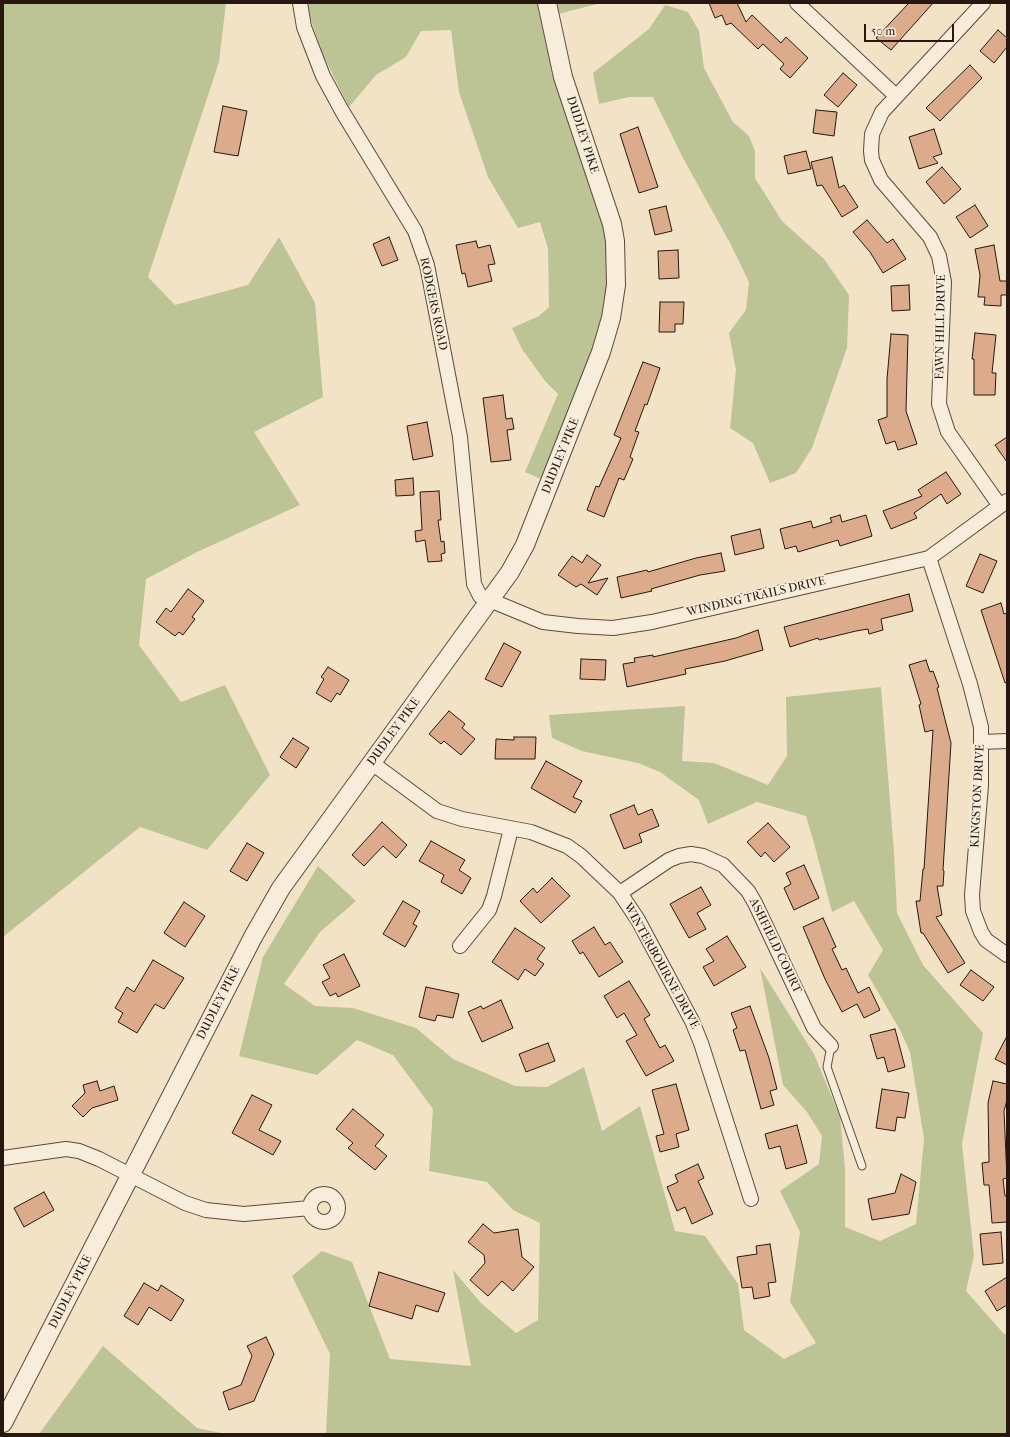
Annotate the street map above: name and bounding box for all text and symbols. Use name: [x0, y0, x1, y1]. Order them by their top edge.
scale bar: [866, 16, 956, 42]
text: 50 m: [871, 24, 895, 38]
street label: DUDLEY PIKE: [563, 94, 601, 176]
street label: RODGERS ROAD: [416, 256, 450, 352]
street label: FAWN HILL DRIVE: [933, 274, 949, 380]
street label: DUDLEY PIKE: [539, 416, 583, 496]
street label: WINDING TRAILS DRIVE: [685, 574, 827, 620]
street label: DUDLEY PIKE: [365, 695, 423, 769]
street label: KINGSTON DRIVE: [968, 744, 988, 848]
street label: ASHFIELD COURT: [746, 896, 804, 996]
street label: WINTERBOURNE DRIVE: [620, 901, 702, 1031]
street label: DUDLEY PIKE: [194, 964, 244, 1042]
street label: DUDLEY PIKE: [46, 1253, 96, 1331]

